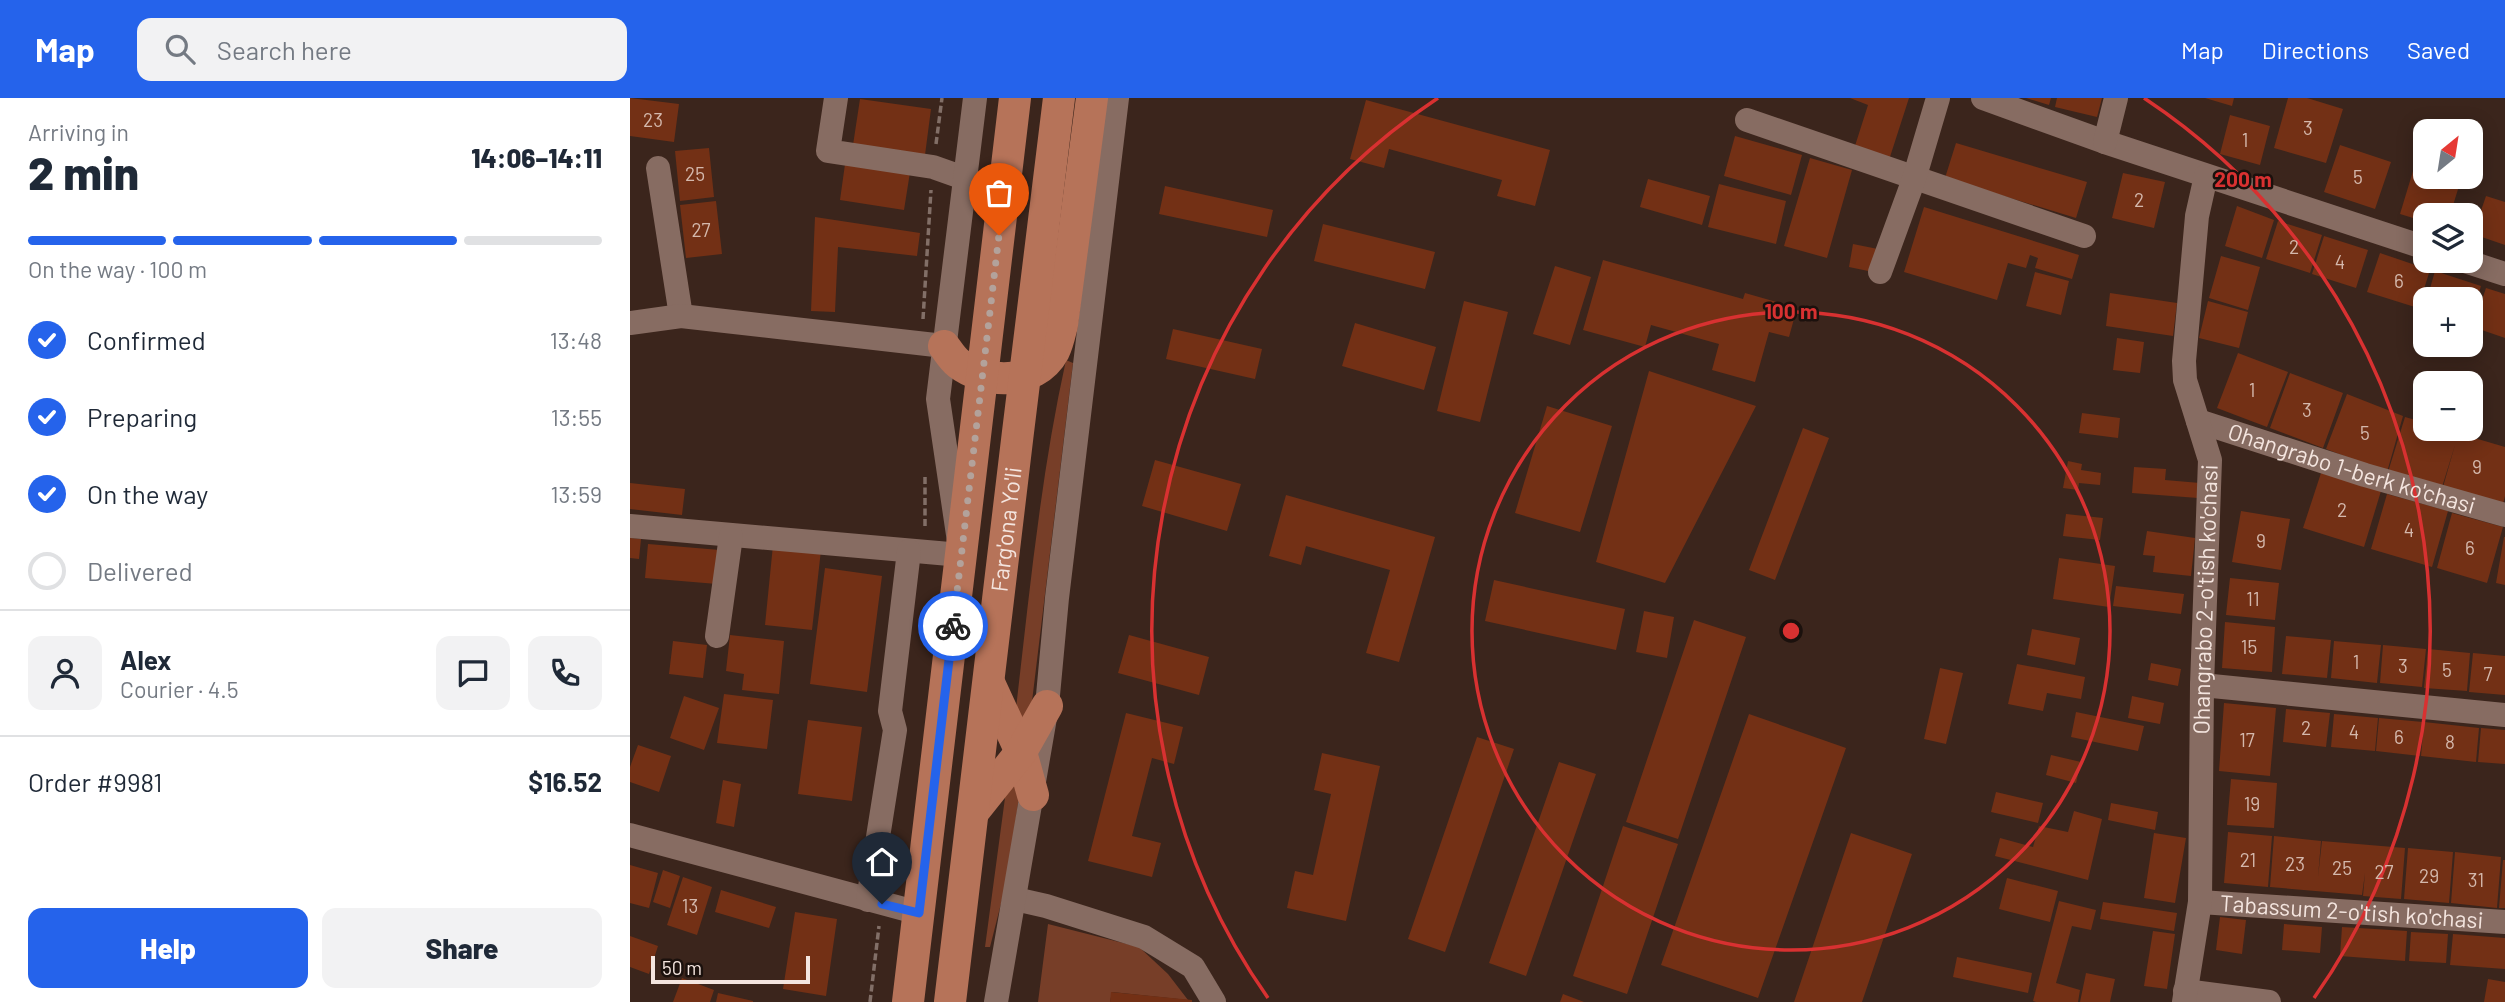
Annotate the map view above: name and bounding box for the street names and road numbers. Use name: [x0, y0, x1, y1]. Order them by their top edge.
street label: Ohangrabo 1-berk ko'chasi: [2225, 417, 2479, 519]
street label: Ohangrabo 2-o'tish ko'chasi: [2187, 464, 2223, 735]
street label: Farg'ona Yo'li: [984, 465, 1027, 593]
street label: Tabassum 2-o'tish ko'chasi: [2219, 888, 2484, 934]

